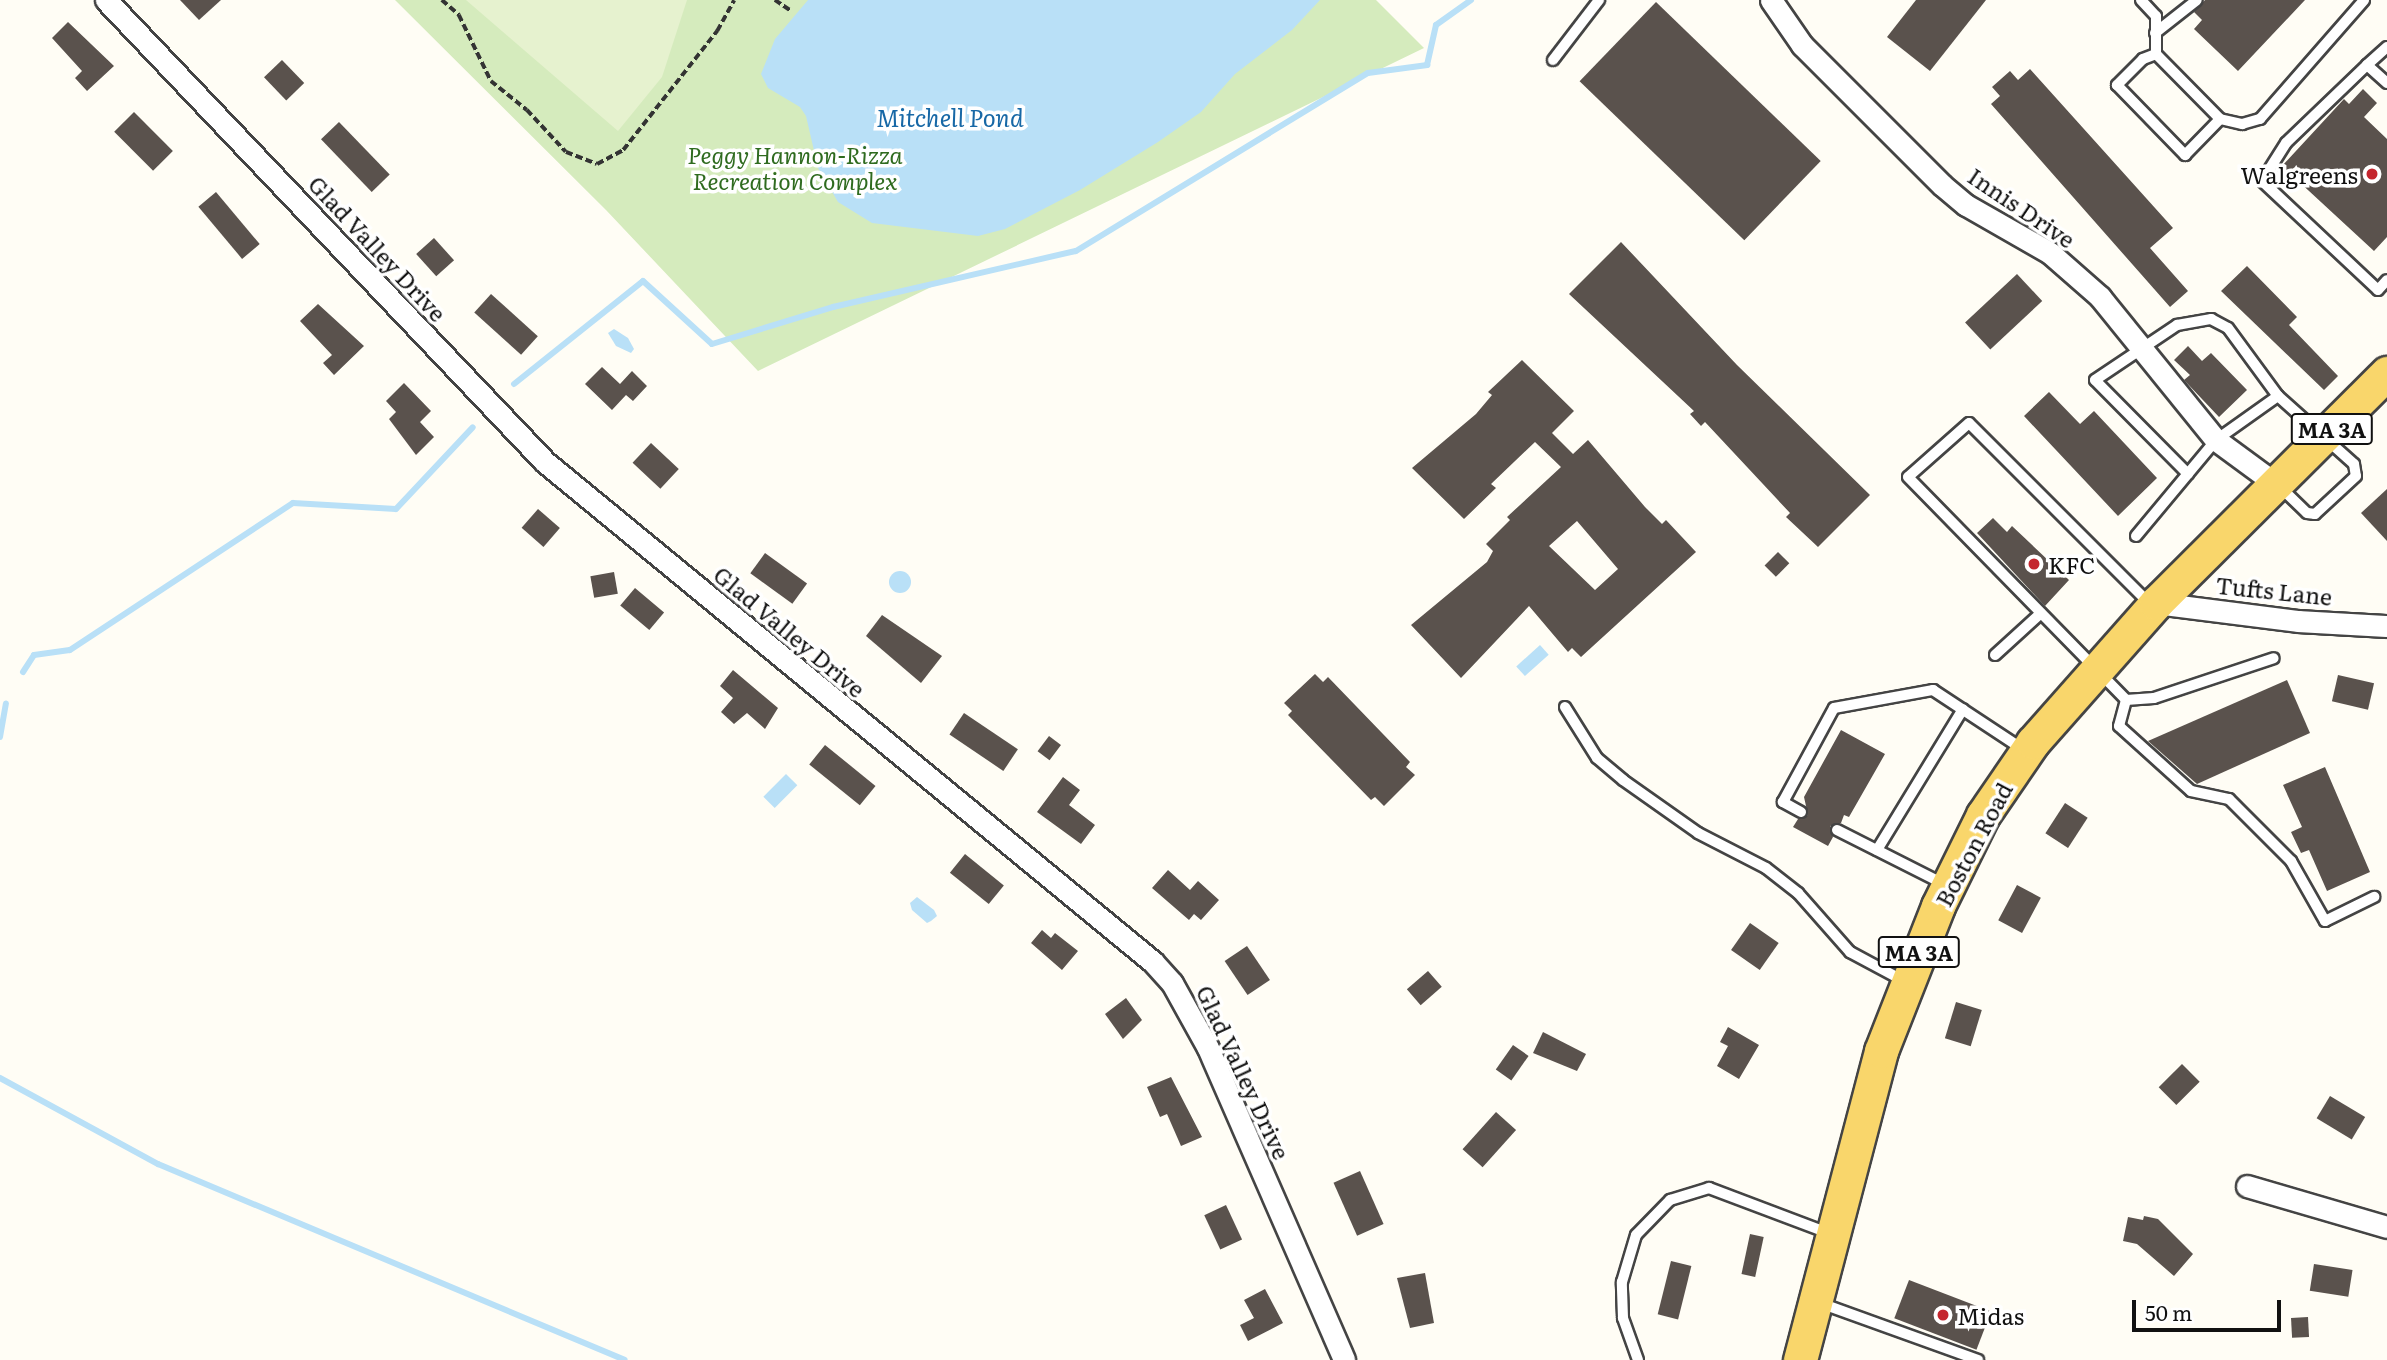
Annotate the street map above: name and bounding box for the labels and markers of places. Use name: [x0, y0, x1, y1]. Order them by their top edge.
place label: Walgreens: [2241, 160, 2358, 188]
marker: Walgreens: [2364, 166, 2380, 182]
place label: KFC: [2048, 550, 2095, 578]
marker: KFC: [2026, 556, 2042, 572]
place label: Midas: [1957, 1301, 2024, 1329]
marker: Midas: [1935, 1307, 1951, 1323]

